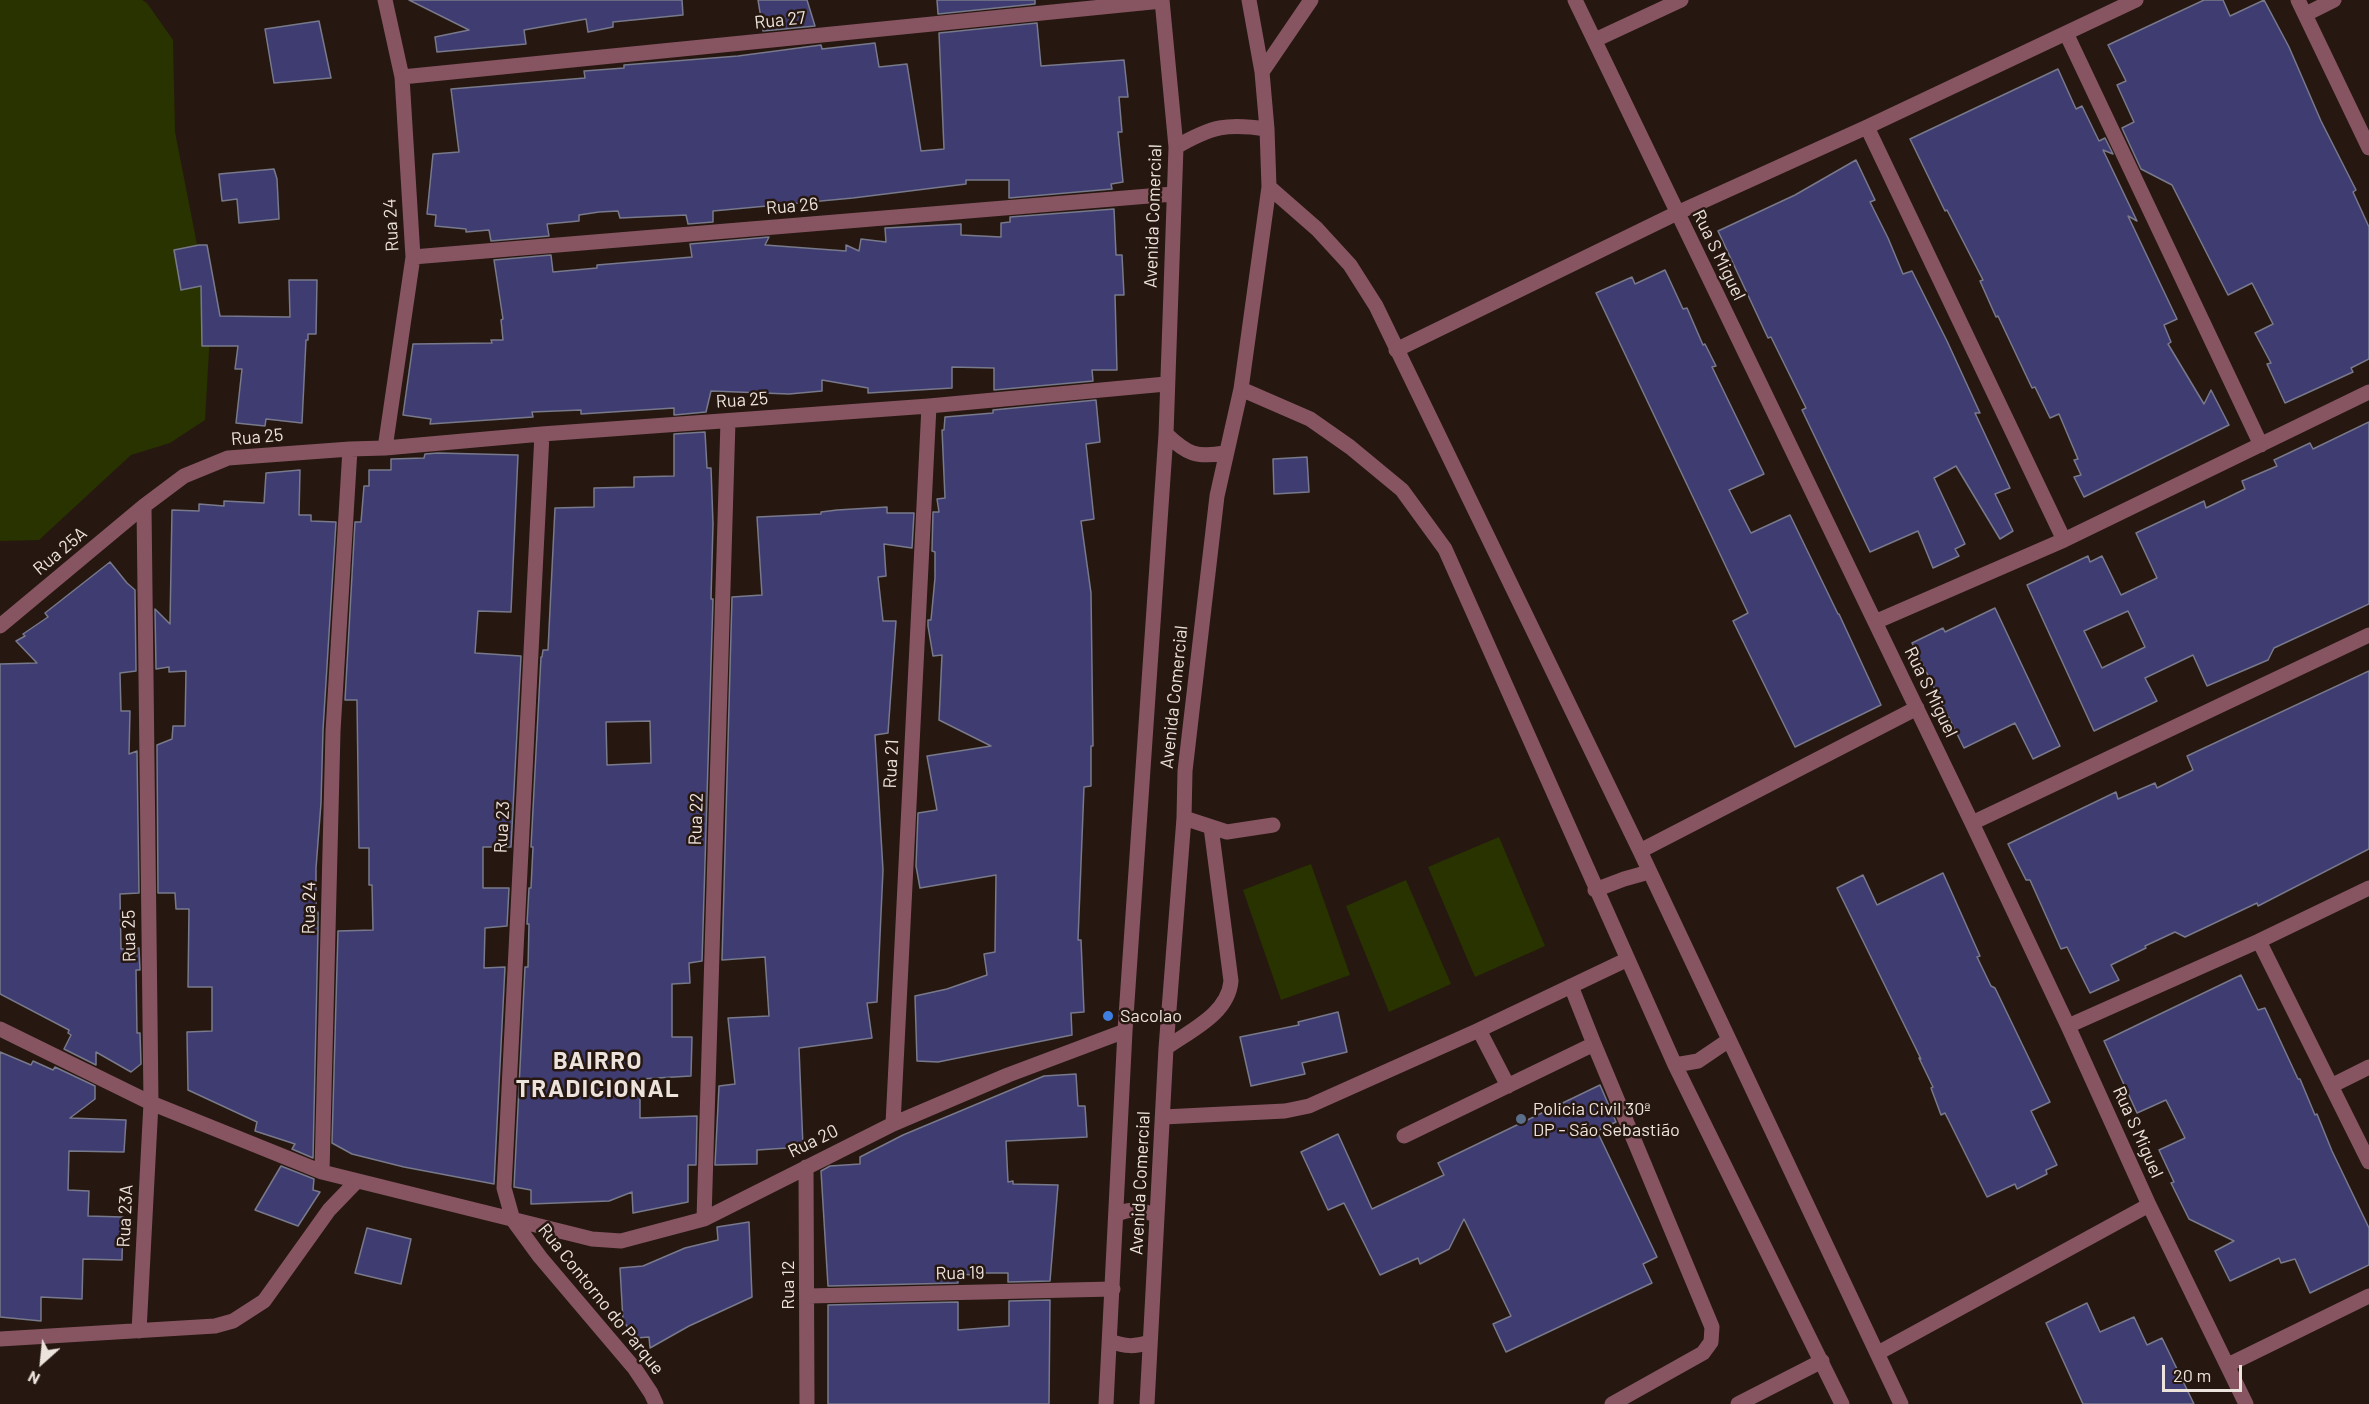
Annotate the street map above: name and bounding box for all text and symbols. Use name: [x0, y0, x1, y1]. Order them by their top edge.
street label: Rua 27: [753, 7, 807, 33]
street label: Avenida Comercial: [1140, 144, 1166, 288]
street label: Rua 26: [765, 193, 819, 219]
street label: Rua 24: [379, 198, 403, 252]
street label: Rua S Miguel: [1688, 206, 1750, 304]
street label: Rua 25: [715, 387, 769, 413]
street label: Rua 25: [230, 424, 284, 450]
street label: Rua 25A: [29, 522, 91, 580]
street label: Avenida Comercial: [1156, 624, 1192, 770]
street label: Rua S Miguel: [1900, 643, 1962, 741]
street label: Rua 21: [879, 739, 903, 789]
street label: Rua 22: [684, 792, 708, 846]
street label: Rua 23: [490, 800, 514, 854]
street label: Rua 24: [298, 881, 320, 935]
street label: Rua 25: [118, 910, 140, 962]
place label: Sacolao: [1120, 1005, 1182, 1027]
marker: Sacolao: [1101, 1009, 1115, 1023]
district label: BAIRRO TRADICIONAL: [516, 1047, 680, 1103]
street label: Rua S Miguel: [2108, 1083, 2168, 1181]
place label: Policia Civil 30ª DP - São Sebastião: [1533, 1098, 1680, 1140]
street label: Avenida Comercial: [1125, 1111, 1155, 1255]
marker: Policia Civil 30ª DP - São Sebastião: [1514, 1112, 1528, 1126]
street label: Rua 20: [784, 1120, 842, 1162]
street label: Rua 23A: [113, 1184, 137, 1248]
street label: Rua Contorno do Parque: [533, 1219, 669, 1379]
street label: Rua 12: [777, 1260, 799, 1310]
street label: Rua 19: [935, 1262, 985, 1284]
north arrow: [12, 1332, 72, 1392]
scale bar: [2165, 1353, 2244, 1391]
text: 20 m: [2173, 1364, 2211, 1386]
text: N: [25, 1368, 43, 1389]

